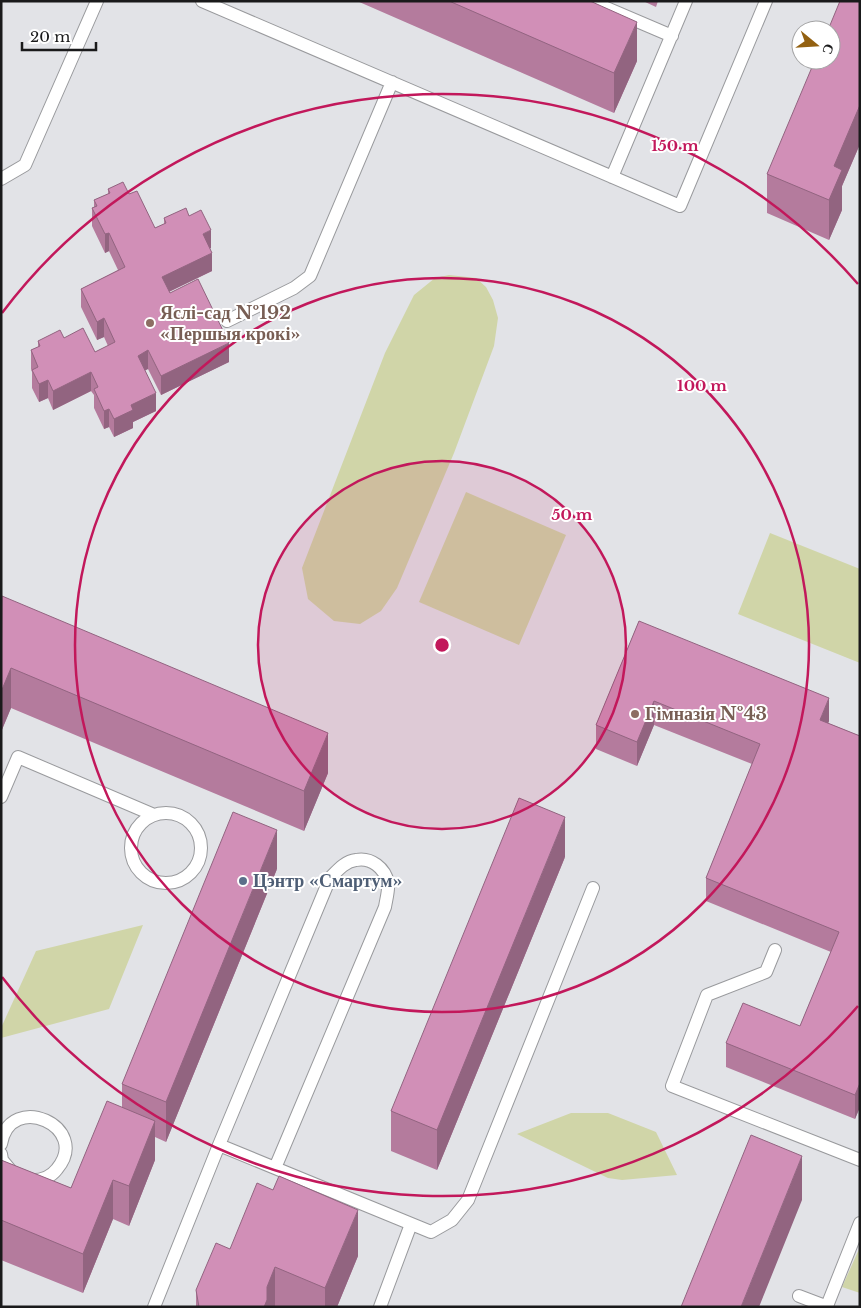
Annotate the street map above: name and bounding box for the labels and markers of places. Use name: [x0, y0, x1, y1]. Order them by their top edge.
place label: Яслі-сад №192 «Першыя крокі»: [160, 302, 300, 345]
marker: Яслі-сад №192 «Першыя крокі»: [144, 317, 156, 329]
centre of rings: [433, 636, 451, 654]
place label: Гімназія №43: [645, 703, 767, 725]
marker: Гімназія №43: [629, 708, 641, 720]
place label: Цэнтр «Смартум»: [253, 870, 403, 892]
marker: Цэнтр «Смартум»: [237, 875, 249, 887]

